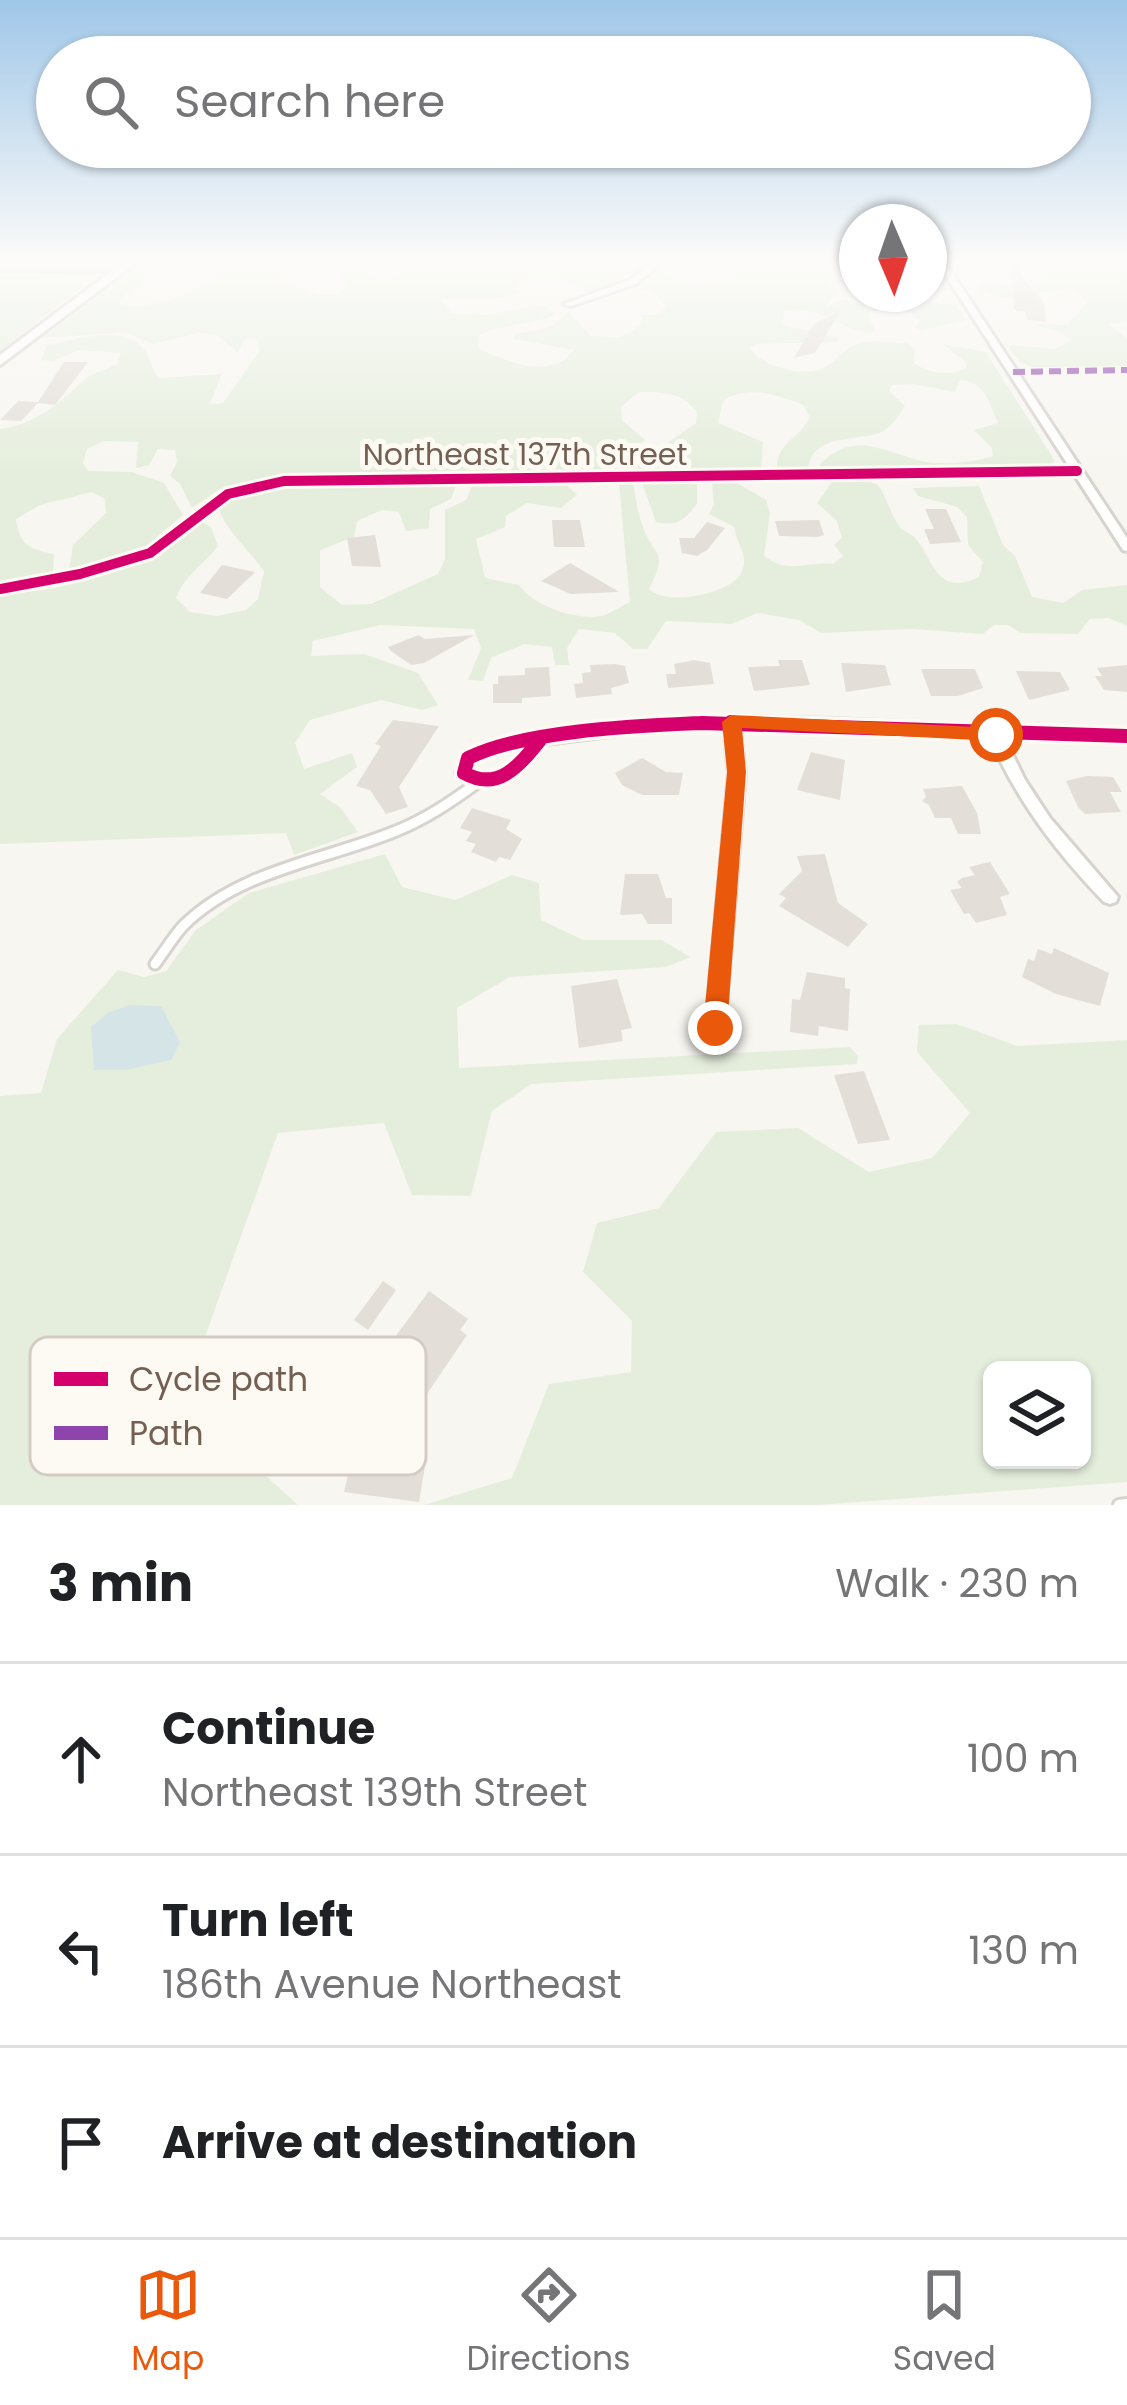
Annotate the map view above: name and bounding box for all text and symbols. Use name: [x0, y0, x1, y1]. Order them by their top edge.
search box: [36, 36, 1091, 168]
icon: search: [78, 69, 144, 135]
text: Search here: [174, 70, 445, 133]
north arrow: [839, 204, 947, 312]
street label: Northeast 137th Street: [363, 433, 687, 476]
route start: [969, 708, 1023, 762]
route end: [688, 1001, 742, 1055]
legend: [30, 1337, 426, 1475]
text: Cycle path: [129, 1356, 308, 1403]
map controls: [983, 1361, 1091, 1469]
button: layers: [983, 1361, 1091, 1469]
text: Path: [129, 1410, 204, 1457]
text: 3 min: [48, 1547, 193, 1619]
text: Walk · 230 m: [835, 1556, 1079, 1611]
text: Continue: [162, 1697, 375, 1760]
icon: ahead: [48, 1726, 114, 1792]
text: 100 m: [967, 1731, 1079, 1786]
text: Northeast 139th Street: [162, 1765, 587, 1820]
text: Turn left: [162, 1889, 354, 1952]
icon: left: [48, 1918, 114, 1984]
text: 130 m: [968, 1923, 1079, 1978]
text: 186th Avenue Northeast: [162, 1957, 621, 2012]
icon: arrive: [48, 2110, 114, 2176]
text: Arrive at destination: [162, 2111, 637, 2174]
tab: Map: [131, 2262, 204, 2384]
tab: Directions: [467, 2262, 630, 2384]
tab: Saved: [893, 2262, 996, 2384]

